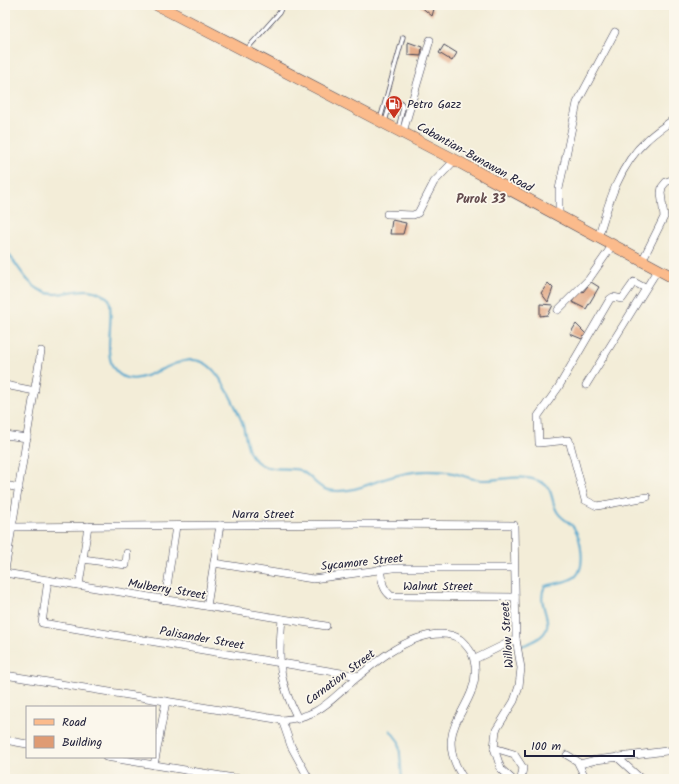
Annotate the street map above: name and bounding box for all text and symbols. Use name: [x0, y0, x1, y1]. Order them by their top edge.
fuel station icon: Petro Gazz: [384, 94, 404, 119]
place label: Petro Gazz: [407, 95, 461, 114]
street label: Cabantian-Bunawan Road: [413, 117, 537, 198]
district label: Purok 33: [456, 189, 506, 210]
street label: Narra Street: [232, 505, 295, 524]
street label: Sycamore Street: [320, 549, 404, 576]
street label: Mulberry Street: [127, 574, 208, 605]
street label: Walnut Street: [403, 577, 473, 596]
street label: Willow Street: [496, 601, 519, 669]
street label: Palisander Street: [158, 622, 246, 655]
street label: Carnation Street: [301, 645, 380, 710]
legend: [26, 706, 156, 758]
text: Road: [62, 713, 87, 732]
scale bar: [525, 732, 634, 758]
text: Building: [62, 733, 102, 752]
text: 100 m: [531, 737, 562, 756]

